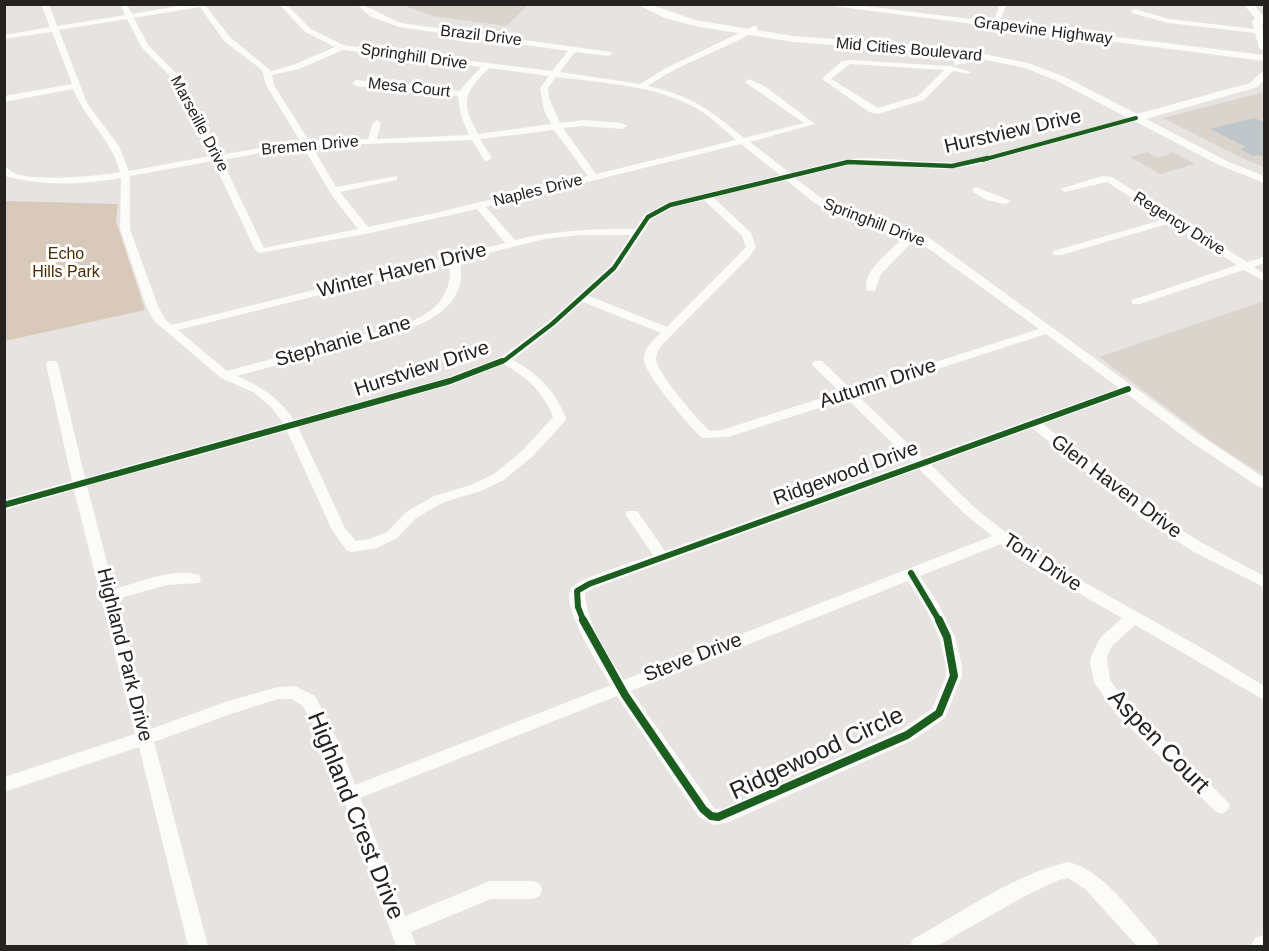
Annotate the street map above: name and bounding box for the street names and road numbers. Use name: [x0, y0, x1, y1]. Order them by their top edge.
street label: Grapevine Highway: [973, 13, 1113, 49]
street label: Brazil Drive: [439, 21, 523, 51]
street label: Mid Cities Boulevard: [835, 34, 983, 66]
street label: Springhill Drive: [359, 40, 469, 74]
street label: Marseille Drive: [166, 73, 232, 175]
street label: Mesa Court: [367, 74, 451, 102]
street label: Hurstview Drive: [942, 105, 1084, 159]
street label: Bremen Drive: [260, 132, 360, 160]
street label: Naples Drive: [491, 171, 585, 211]
street label: Regency Drive: [1129, 188, 1229, 260]
street label: Springhill Drive: [820, 195, 928, 251]
street label: Winter Haven Drive: [315, 238, 489, 304]
street label: Stephanie Lane: [272, 311, 414, 373]
street label: Hurstview Drive: [352, 336, 492, 402]
street label: Autumn Drive: [817, 354, 939, 414]
street label: Glen Haven Drive: [1046, 430, 1186, 544]
street label: Ridgewood Drive: [770, 437, 922, 511]
street label: Toni Drive: [998, 529, 1086, 597]
street label: Highland Park Drive: [91, 566, 157, 744]
street label: Steve Drive: [640, 628, 746, 688]
street label: Aspen Court: [1101, 684, 1215, 800]
street label: Ridgewood Circle: [726, 701, 908, 807]
street label: Highland Crest Drive: [300, 708, 410, 924]

